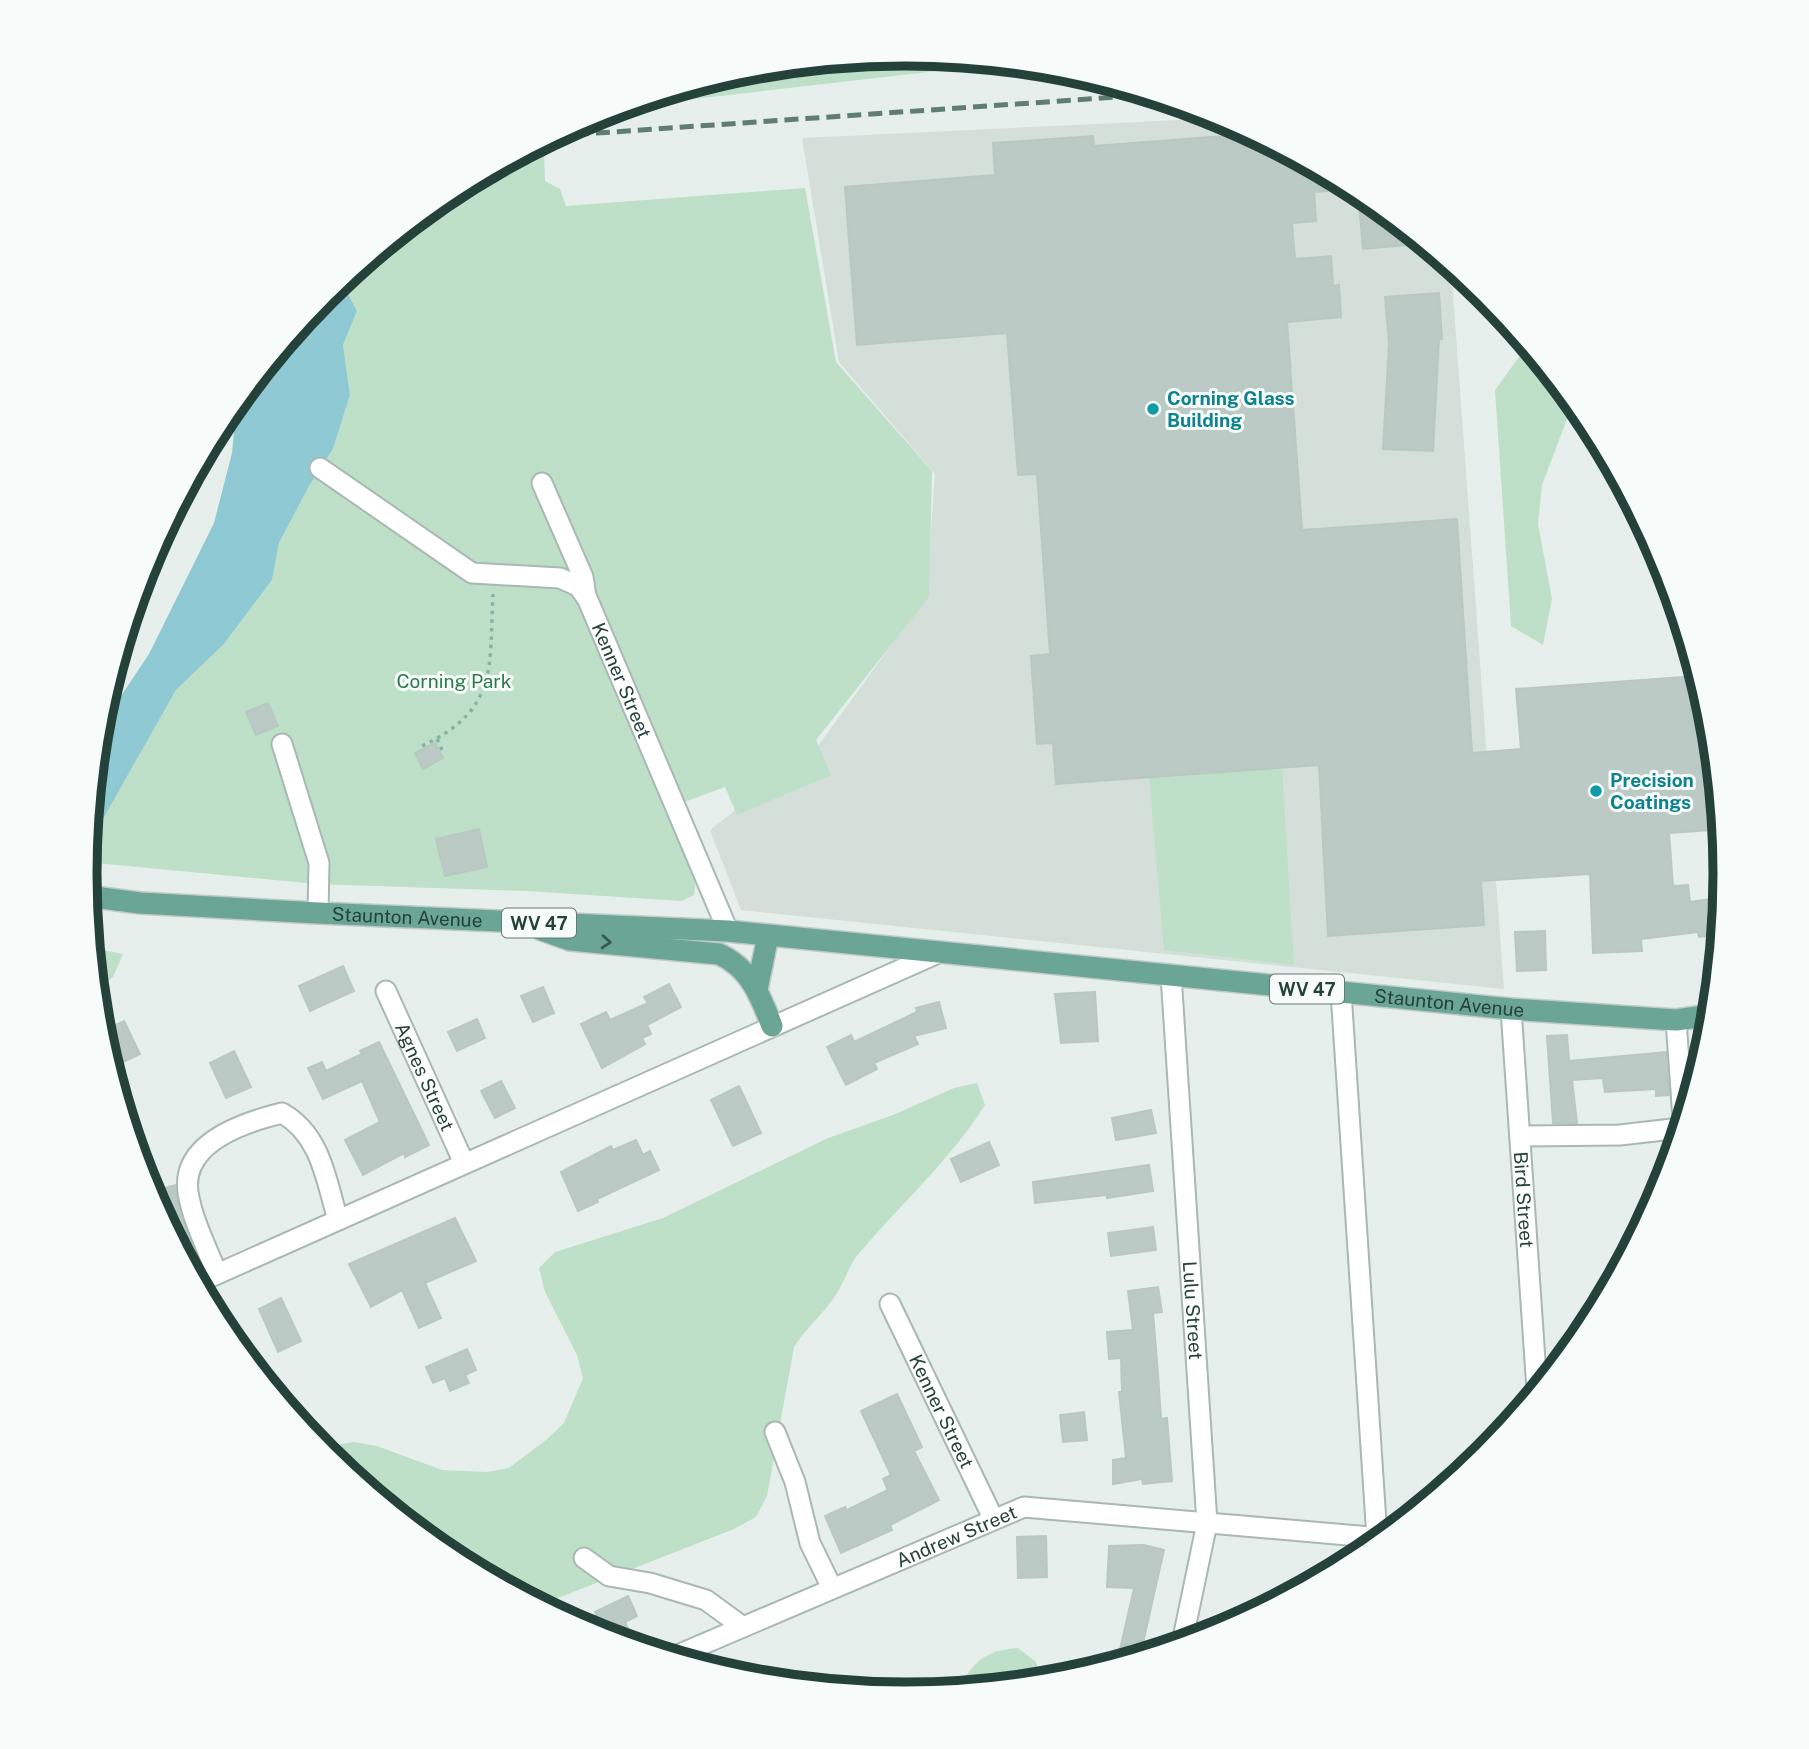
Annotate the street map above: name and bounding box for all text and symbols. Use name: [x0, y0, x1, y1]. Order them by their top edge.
place label: Corning Glass Building: [1167, 387, 1295, 431]
marker: Corning Glass Building: [1145, 401, 1161, 417]
street label: Kenner Street: [588, 619, 656, 741]
park label: Corning Park: [397, 670, 512, 692]
place label: Precision Coatings: [1610, 769, 1694, 813]
marker: Precision Coatings: [1588, 783, 1604, 799]
street label: Staunton Avenue: [331, 903, 483, 931]
road number: WV 47: [502, 908, 576, 938]
one-way arrow: [601, 934, 612, 949]
road number: WV 47: [1270, 974, 1344, 1004]
street label: Staunton Avenue: [1373, 984, 1525, 1021]
street label: Agnes Street: [391, 1019, 459, 1134]
street label: Bird Street: [1510, 1151, 1538, 1248]
street label: Lulu Street: [1179, 1260, 1207, 1360]
street label: Kenner Street: [905, 1351, 978, 1472]
street label: Andrew Street: [893, 1501, 1020, 1571]

